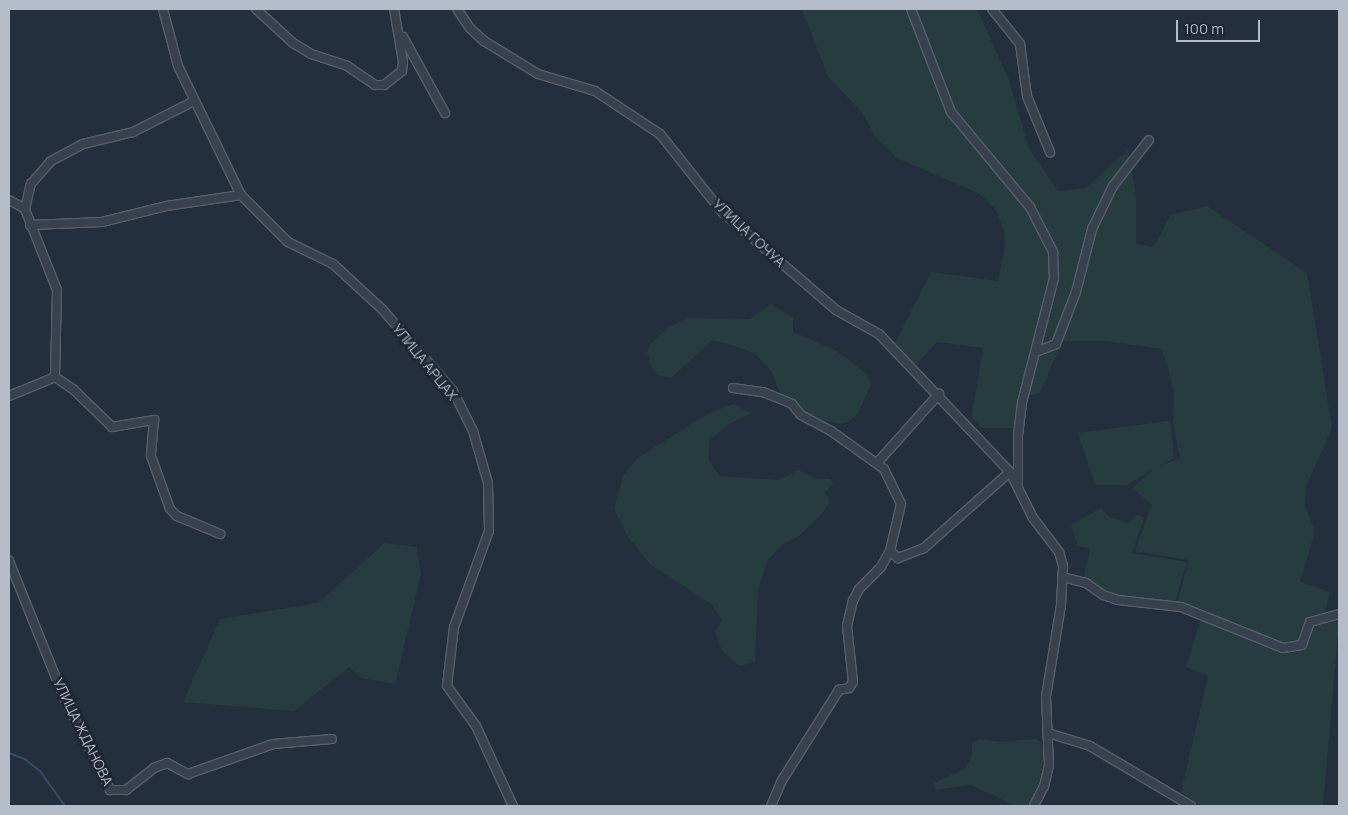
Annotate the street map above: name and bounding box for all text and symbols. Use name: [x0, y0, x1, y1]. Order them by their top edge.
scale bar: [1178, 10, 1262, 42]
text: 100 m: [1184, 18, 1224, 39]
street label: УЛИЦА ГОЧУА: [710, 195, 788, 271]
street label: УЛИЦА АРЦАХ: [389, 320, 461, 404]
street label: УЛИЦА ЖДАНОВА: [50, 675, 116, 789]

